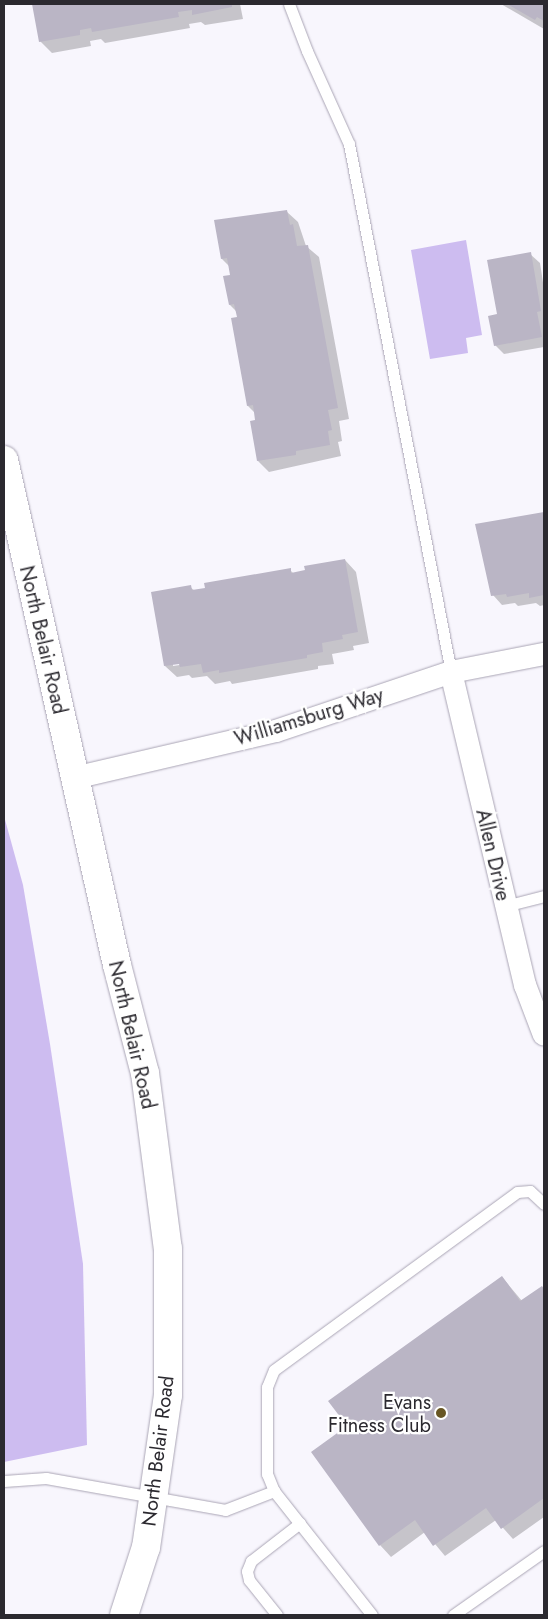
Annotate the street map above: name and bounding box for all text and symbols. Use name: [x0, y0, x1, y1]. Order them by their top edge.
street label: North Belair Road: [14, 564, 72, 716]
street label: Williamsburg Way: [232, 683, 386, 751]
street label: Allen Drive: [471, 807, 515, 903]
street label: North Belair Road: [103, 959, 161, 1111]
street label: North Belair Road: [137, 1374, 179, 1528]
place label: Evans Fitness Club: [328, 1390, 431, 1437]
marker: Evans Fitness Club: [435, 1407, 447, 1419]

